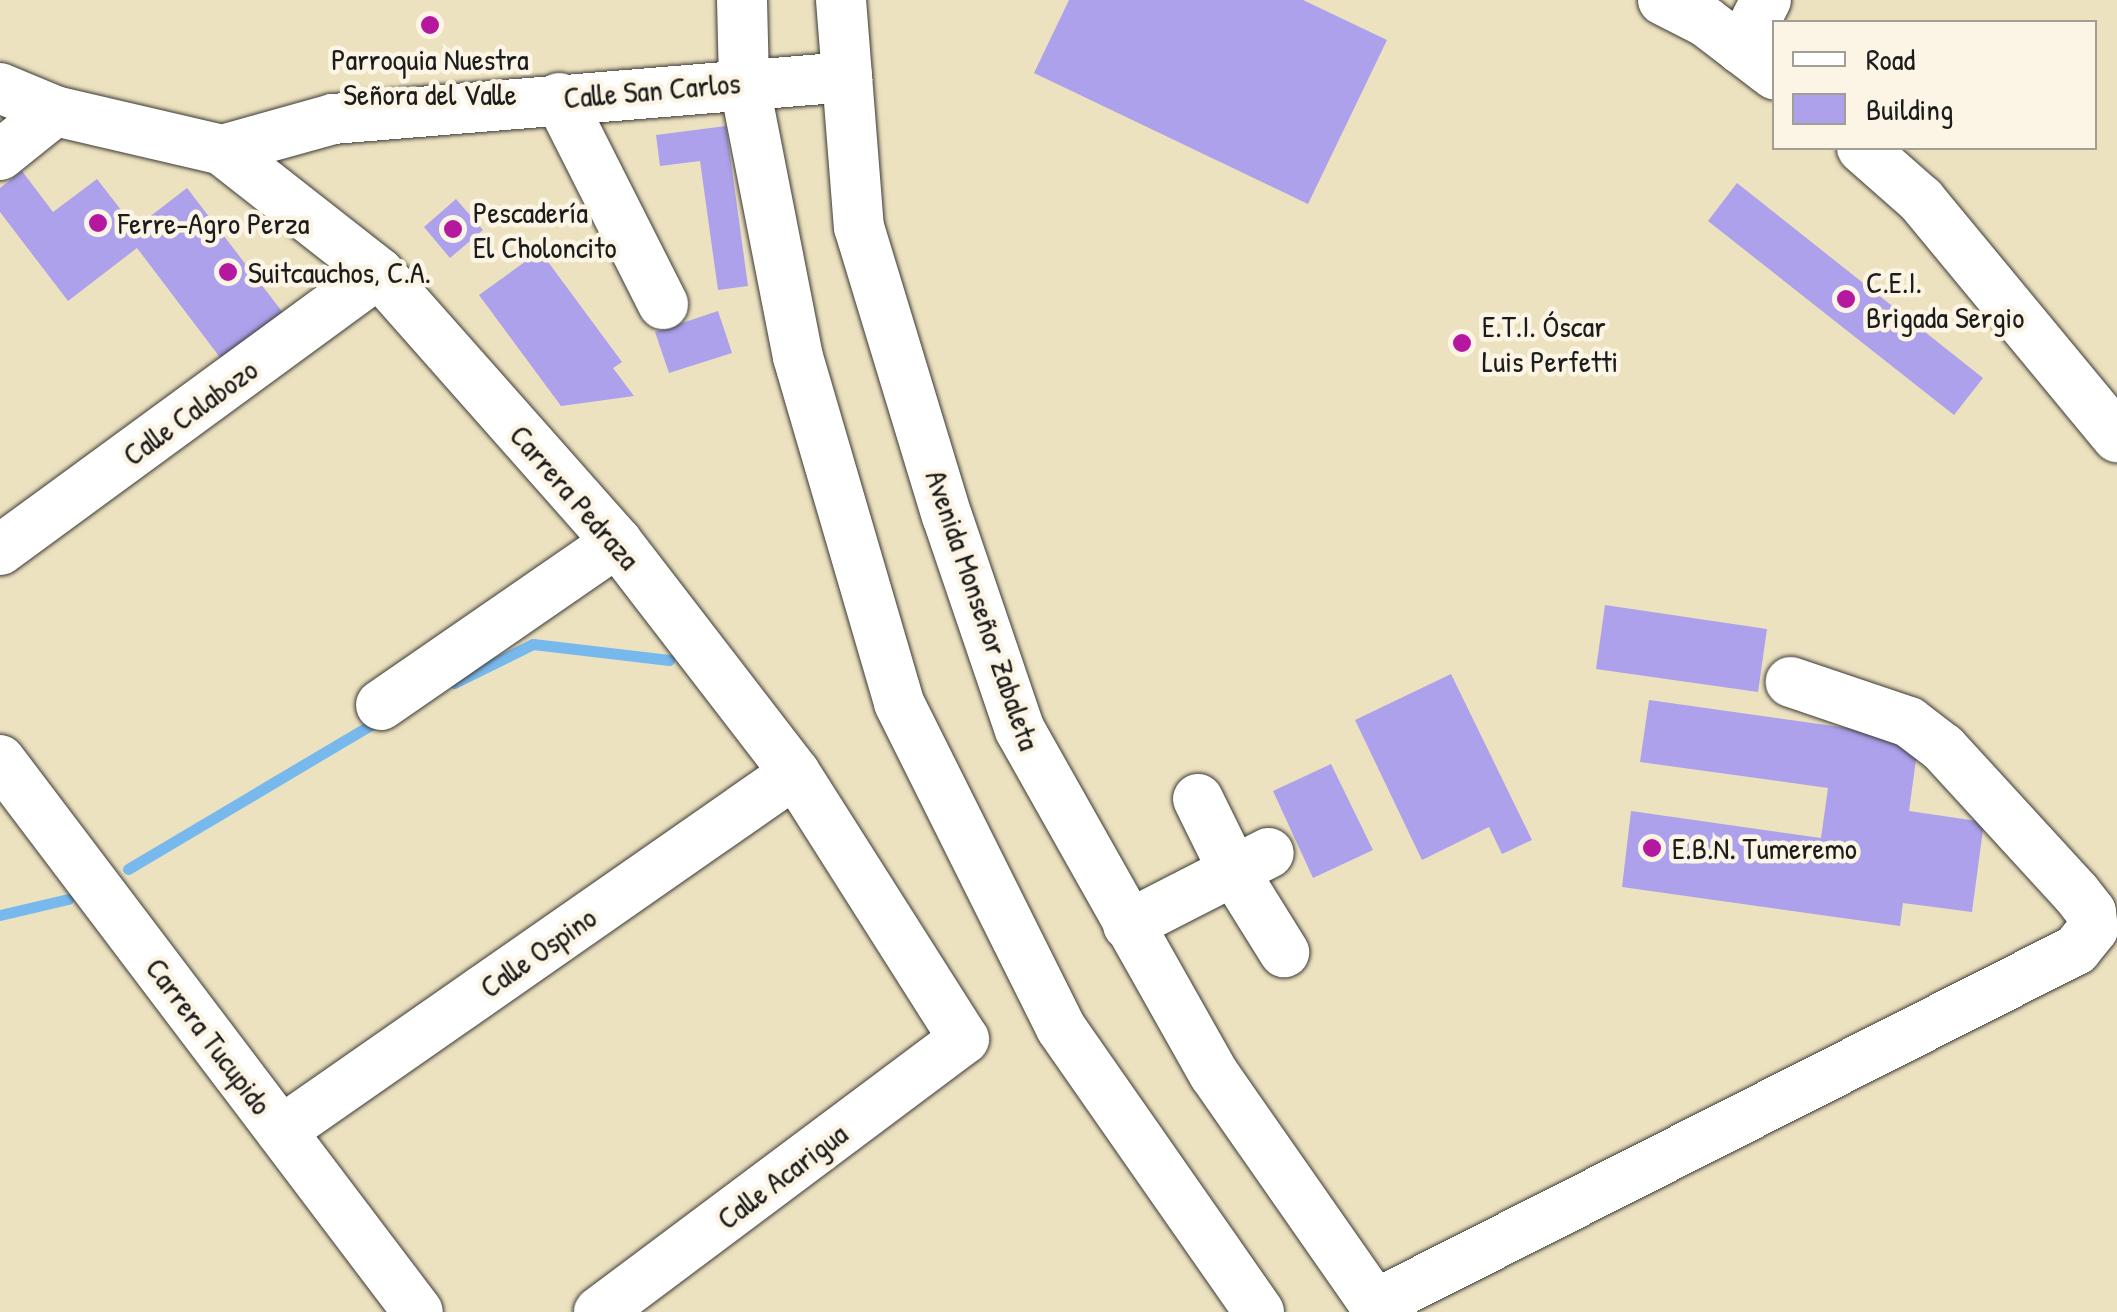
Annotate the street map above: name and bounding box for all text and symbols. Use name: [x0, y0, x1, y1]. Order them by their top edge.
marker: Parroquia Nuestra Señora del Valle: [419, 14, 441, 36]
legend: [1772, 20, 2097, 150]
text: Road: [1866, 39, 1915, 79]
place label: Parroquia Nuestra Señora del Valle: [331, 41, 529, 112]
street label: Calle San Carlos: [562, 64, 742, 116]
text: Building: [1866, 89, 1953, 129]
place label: Pescadería El Choloncito: [473, 194, 617, 264]
place label: Ferre-Agro Perza: [118, 205, 309, 241]
marker: Ferre-Agro Perza: [87, 212, 109, 234]
marker: Pescadería El Choloncito: [442, 218, 464, 240]
place label: Suitcauchos, C.A.: [248, 254, 431, 290]
marker: Suitcauchos, C.A.: [217, 261, 239, 283]
place label: C.E.I. Brigada Sergio: [1866, 264, 2024, 334]
marker: C.E.I. Brigada Sergio: [1835, 288, 1857, 310]
place label: E.T.I. Óscar Luis Perfetti: [1482, 308, 1618, 378]
marker: E.T.I. Óscar Luis Perfetti: [1451, 332, 1473, 354]
street label: Calle Calabozo: [116, 351, 264, 473]
street label: Carrera Pedraza: [503, 417, 647, 577]
street label: Avenida Monseñor Zabaleta: [918, 465, 1048, 755]
place label: E.B.N. Tumeremo: [1672, 830, 1857, 866]
marker: E.B.N. Tumeremo: [1641, 837, 1663, 859]
street label: Calle Ospino: [473, 899, 603, 1005]
street label: Carrera Tucupido: [139, 951, 279, 1121]
street label: Calle Acarigua: [710, 1115, 854, 1237]

